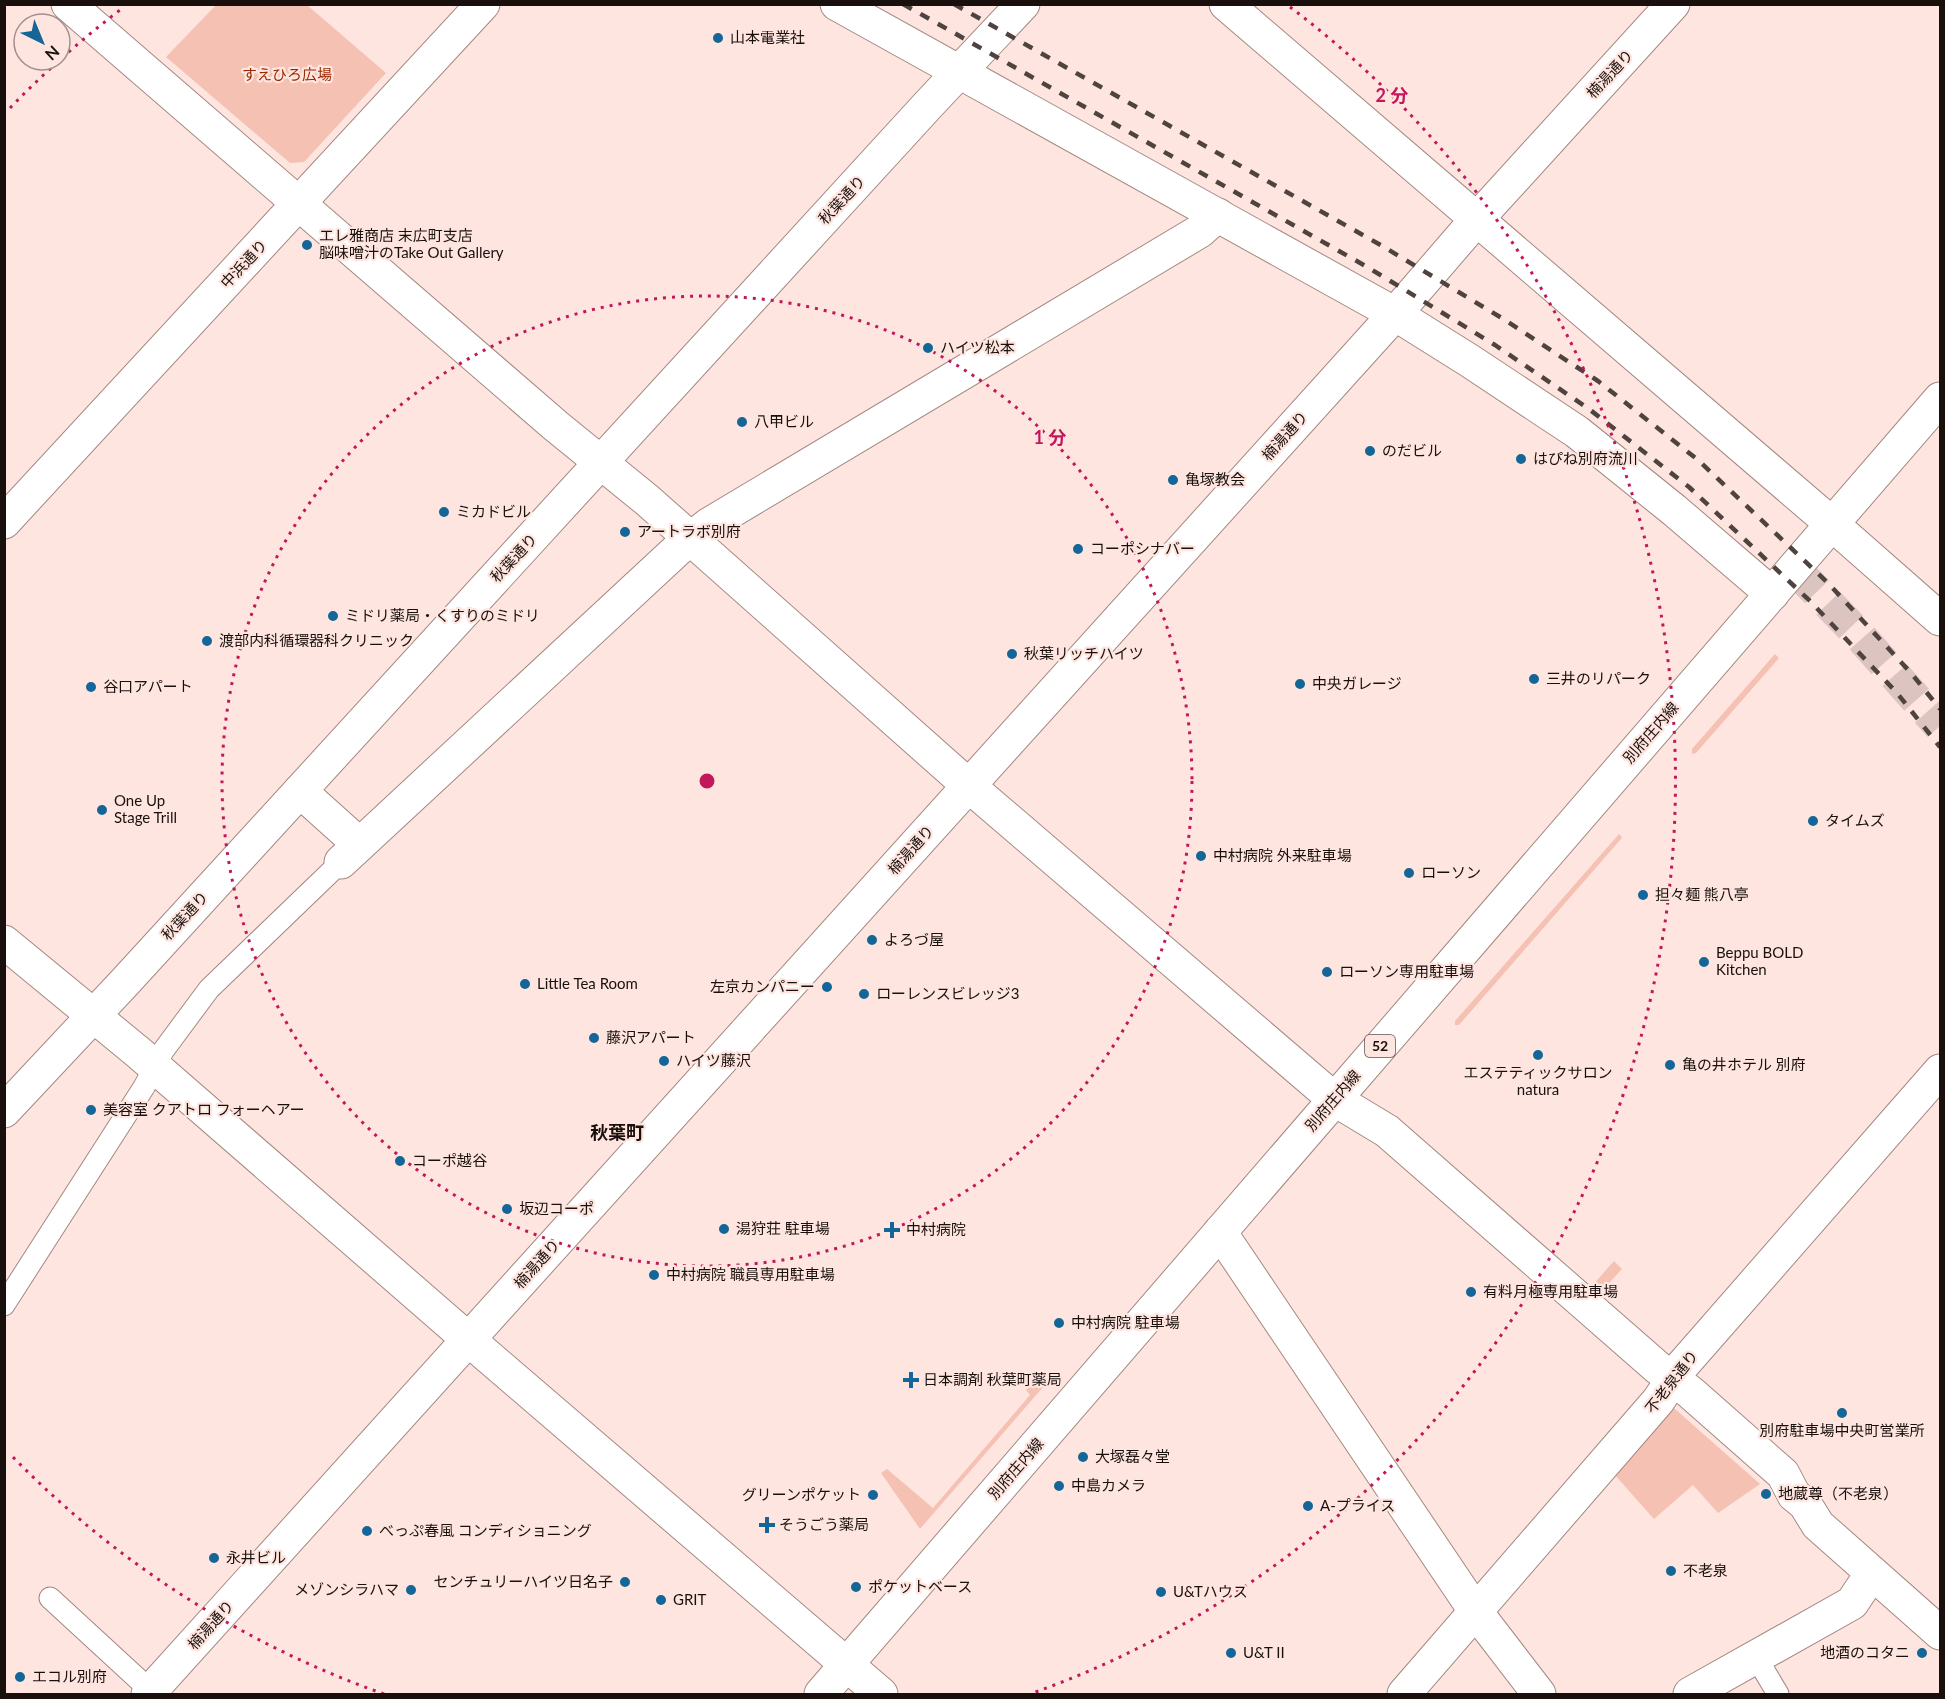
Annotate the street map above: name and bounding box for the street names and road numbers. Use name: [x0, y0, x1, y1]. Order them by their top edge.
street label: 楠湯通り: [1582, 45, 1636, 101]
street label: 秋葉通り: [814, 171, 868, 227]
street label: 中浜通り: [216, 235, 270, 291]
street label: 楠湯通り: [1257, 407, 1311, 464]
street label: 秋葉通り: [486, 529, 540, 585]
street label: 別府庄内線: [1619, 698, 1682, 767]
street label: 楠湯通り: [883, 821, 937, 878]
street label: 秋葉通り: [157, 887, 211, 943]
road number: 52: [1365, 1035, 1395, 1057]
street label: 別府庄内線: [1301, 1066, 1364, 1135]
street label: 楠湯通り: [509, 1235, 563, 1292]
street label: 不老泉通り: [1641, 1346, 1701, 1416]
street label: 別府庄内線: [984, 1434, 1047, 1503]
street label: 楠湯通り: [183, 1596, 237, 1653]

